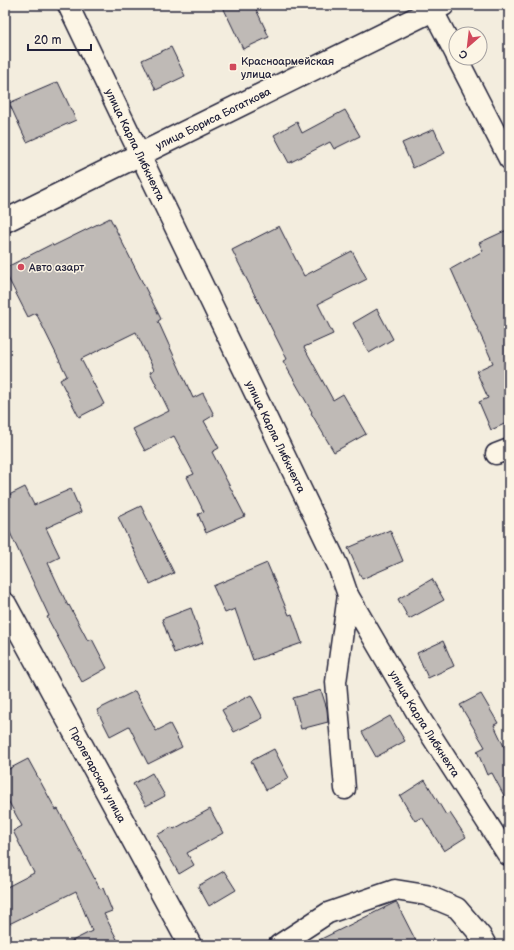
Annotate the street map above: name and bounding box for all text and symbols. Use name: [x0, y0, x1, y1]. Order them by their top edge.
scale bar: [28, 26, 91, 52]
north arrow: [448, 26, 488, 66]
text: 20 m: [34, 33, 61, 48]
text: С: [457, 47, 470, 62]
place label: Красноармейская улица: [241, 55, 334, 81]
marker: Красноармейская улица: [228, 62, 238, 72]
street label: улица Бориса Богаткова: [153, 84, 273, 152]
street label: улица Карла Либкнехта: [103, 87, 168, 203]
place label: Авто азарт: [28, 261, 84, 274]
marker: Авто азарт: [16, 262, 26, 272]
street label: улица Карла Либкнехта: [243, 378, 308, 495]
street label: улица Карла Либкнехта: [387, 668, 463, 780]
street label: Пролетарская улица: [66, 724, 129, 825]

